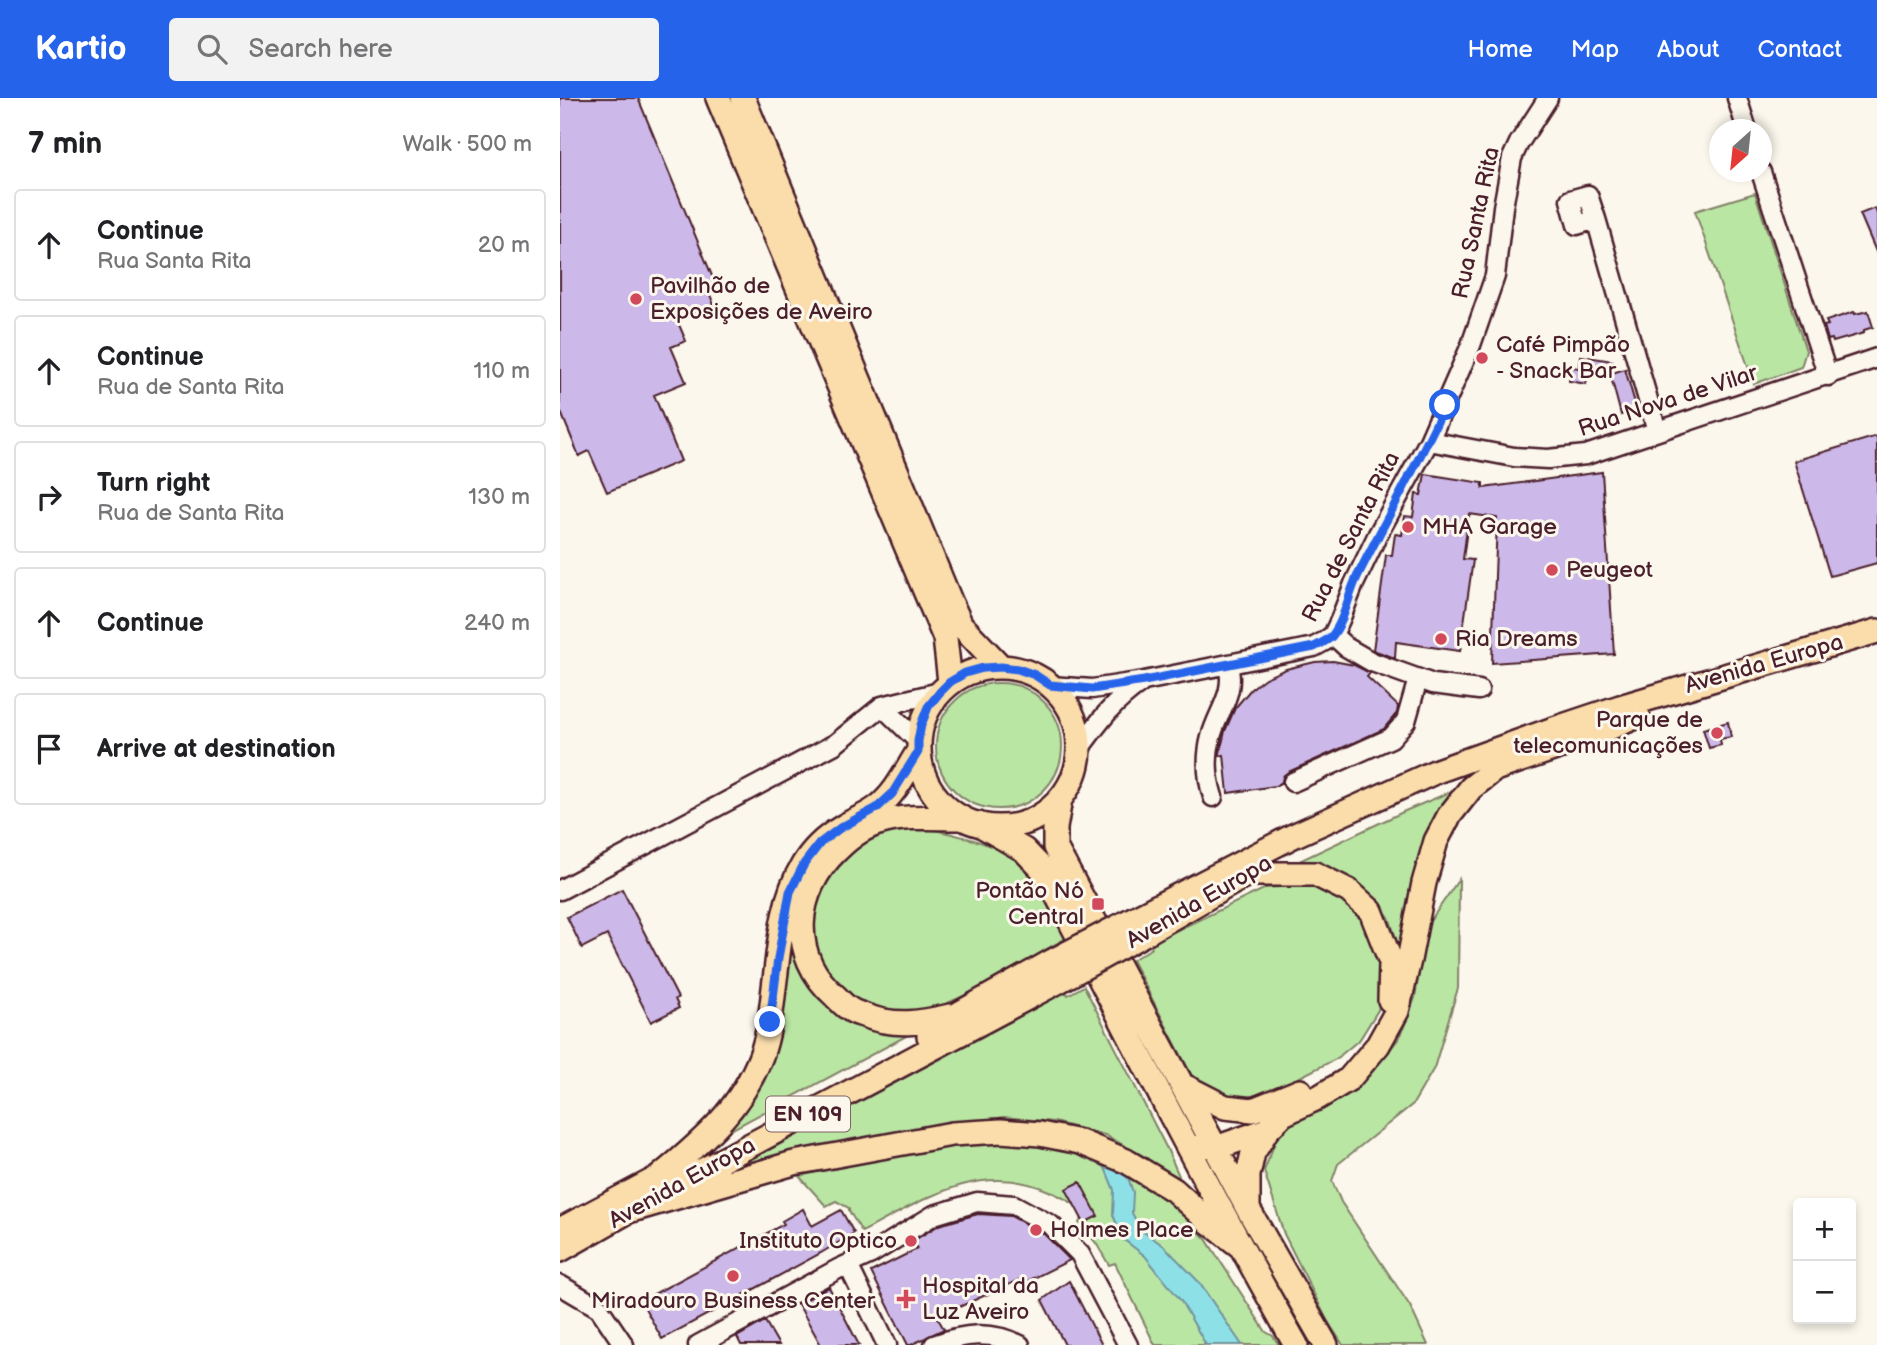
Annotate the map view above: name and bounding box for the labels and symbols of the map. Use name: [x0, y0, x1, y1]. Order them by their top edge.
north arrow: [1709, 119, 1772, 182]
street label: Rua Santa Rita: [1446, 144, 1506, 302]
place label: Pavilhão de Exposições de Aveiro: [650, 272, 873, 326]
marker: Pavilhão de Exposições de Aveiro: [628, 291, 644, 307]
place label: Café Pimpão - Snack Bar: [1496, 331, 1630, 385]
marker: Café Pimpão - Snack Bar: [1474, 350, 1490, 366]
street label: Rua Nova de Vilar: [1575, 359, 1762, 443]
route start: [1429, 389, 1460, 420]
street label: Rua de Santa Rita: [1296, 447, 1406, 627]
place label: MHA Garage: [1422, 513, 1557, 541]
marker: MHA Garage: [1400, 519, 1416, 535]
place label: Peugeot: [1566, 556, 1653, 584]
marker: Peugeot: [1544, 562, 1560, 578]
place label: Ria Dreams: [1455, 625, 1578, 653]
street label: Avenida Europa: [1682, 628, 1846, 700]
marker: Ria Dreams: [1433, 631, 1449, 647]
place label: Parque de telecomunicações: [1513, 706, 1703, 760]
marker: Parque de telecomunicações: [1709, 725, 1725, 741]
street label: Avenida Europa: [1121, 849, 1277, 955]
place label: Pontão Nó Central: [975, 877, 1084, 931]
marker: Pontão Nó Central: [1090, 896, 1106, 912]
route end: [754, 1006, 785, 1037]
road number: EN 109: [766, 1096, 850, 1132]
street label: Avenida Europa: [604, 1131, 760, 1235]
place label: Holmes Place: [1050, 1216, 1194, 1244]
marker: Holmes Place: [1028, 1222, 1044, 1238]
place label: Instituto Optico: [739, 1227, 897, 1255]
marker: Instituto Optico: [903, 1233, 919, 1249]
marker: Miradouro Business Center: [725, 1268, 741, 1284]
place label: Hospital da Luz Aveiro: [922, 1272, 1039, 1326]
place label: Miradouro Business Center: [591, 1287, 876, 1315]
marker: Hospital da Luz Aveiro: [896, 1289, 916, 1309]

